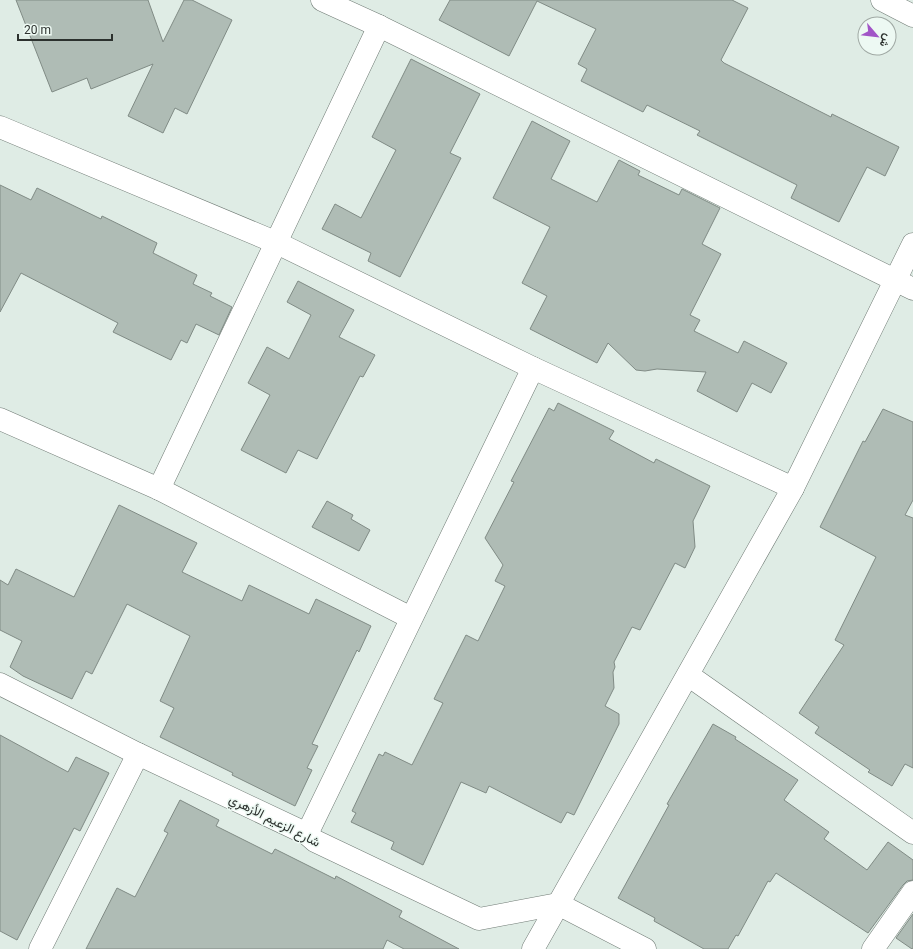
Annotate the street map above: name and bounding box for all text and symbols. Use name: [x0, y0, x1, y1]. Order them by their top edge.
scale bar: [18, 16, 112, 42]
north arrow: [857, 16, 897, 56]
text: 20 m: [24, 23, 51, 37]
text: ش: [877, 32, 894, 49]
street label: شارع الزعيم الأزهري: [225, 791, 323, 853]

